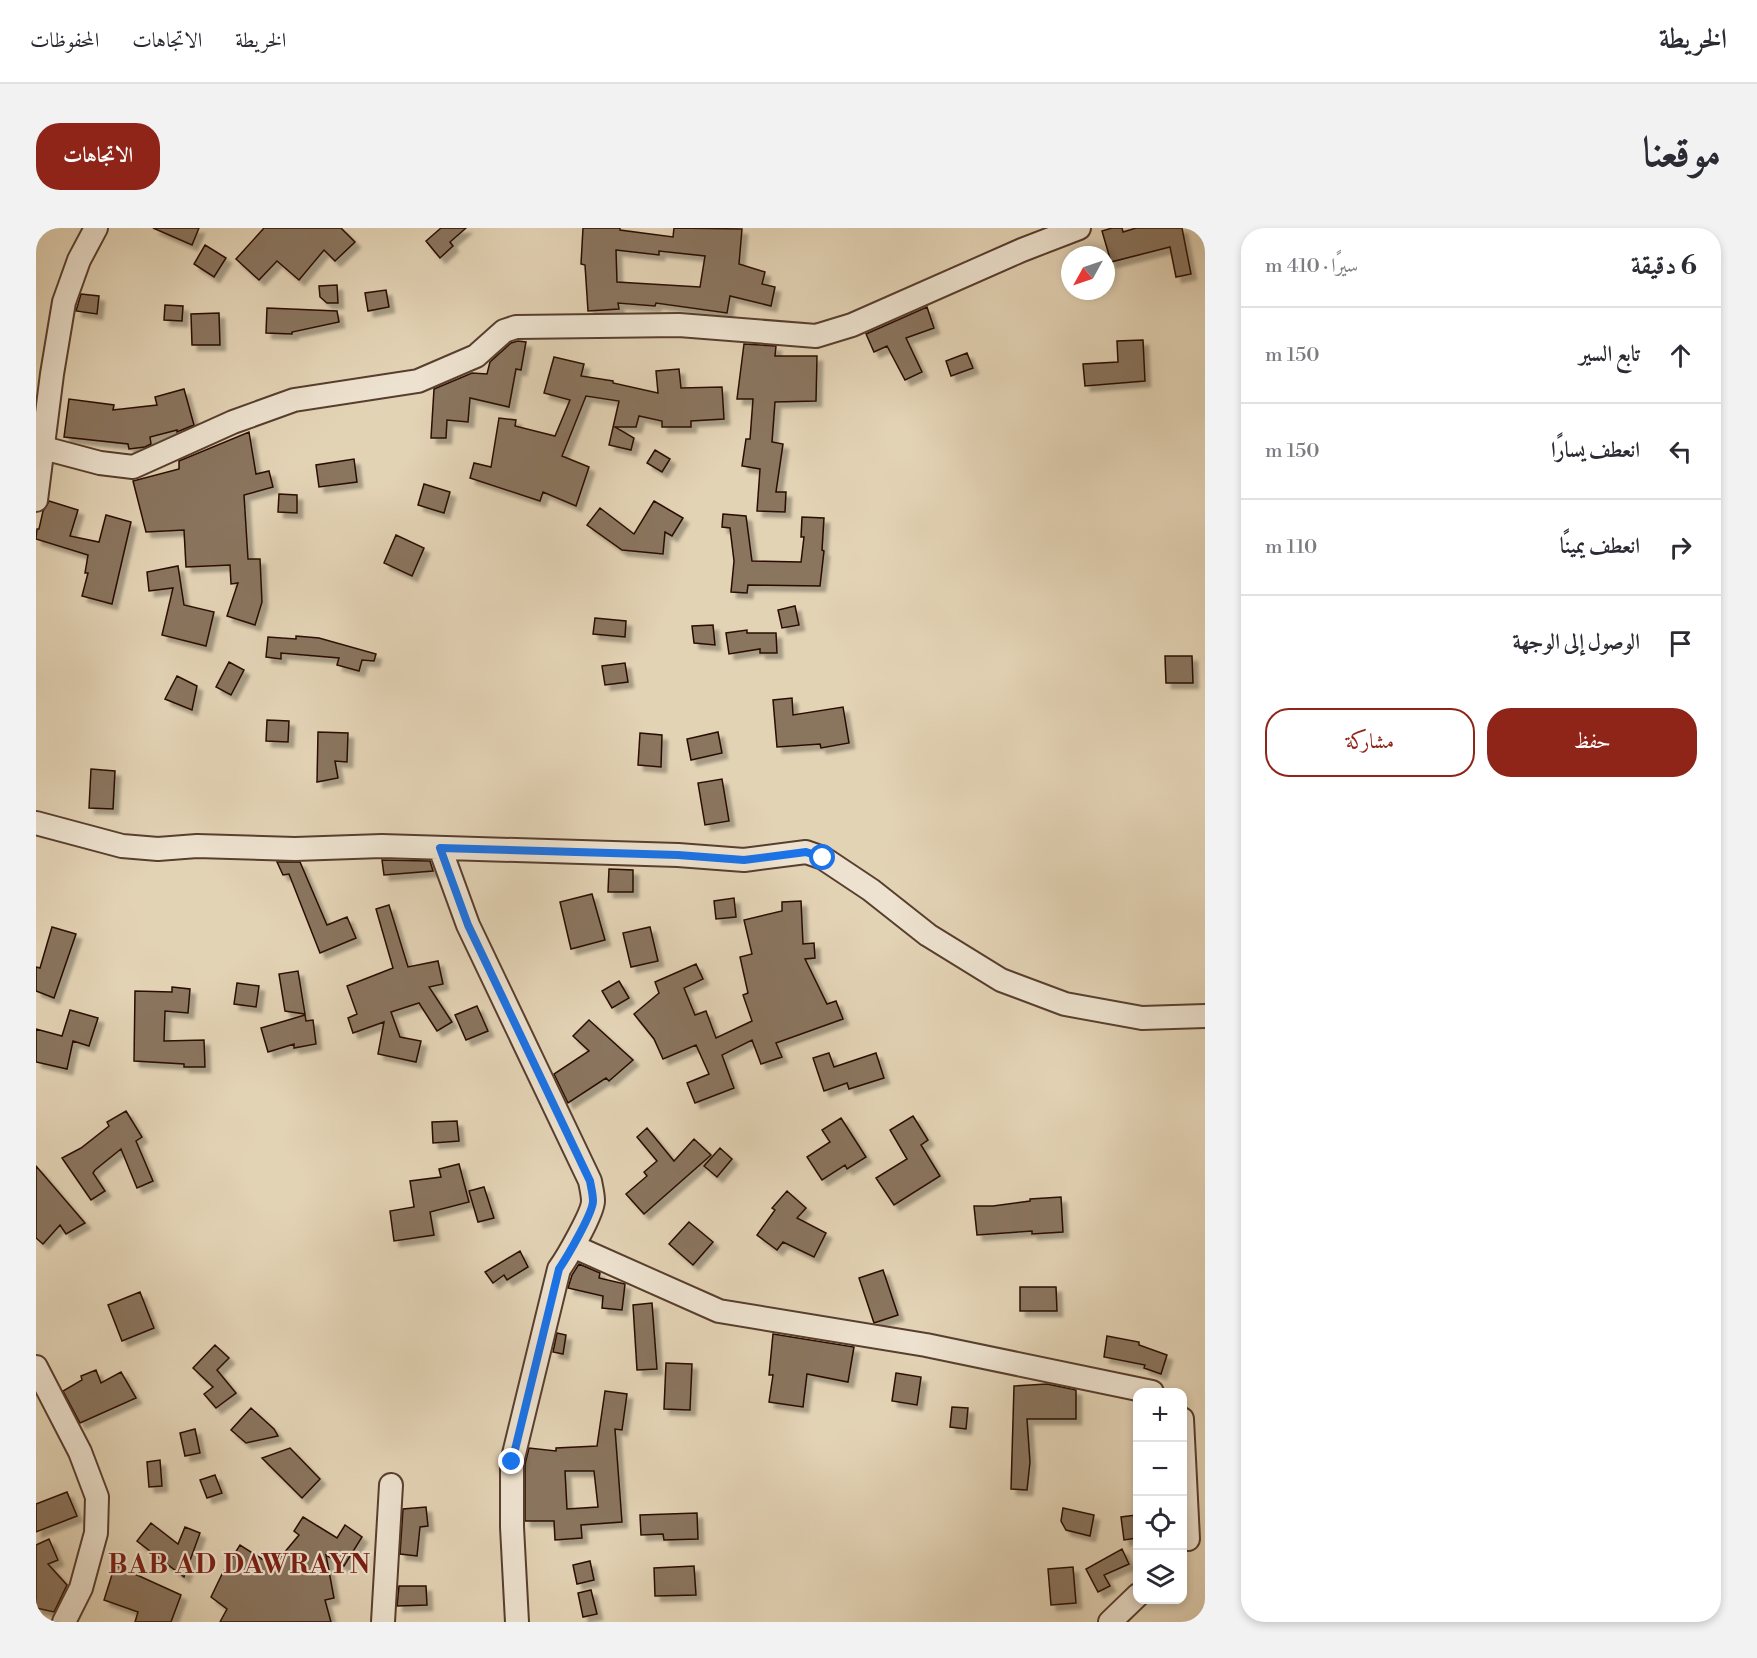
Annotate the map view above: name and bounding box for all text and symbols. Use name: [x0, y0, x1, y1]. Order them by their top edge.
text: الخريطة: [1659, 22, 1727, 57]
text: المحفوظات: [30, 28, 99, 54]
text: الاتجاهات: [132, 28, 202, 54]
text: الخريطة: [235, 28, 286, 54]
button: الاتجاهات: [36, 123, 160, 190]
text: موقعنا: [1643, 127, 1721, 180]
north arrow: [1061, 246, 1115, 300]
text: 6 دقيقة: [1631, 250, 1697, 282]
text: سيرًا · 410 m: [1265, 254, 1358, 279]
icon: ahead: [1664, 339, 1697, 372]
text: تابع السير: [1579, 341, 1640, 368]
text: 150 m: [1265, 343, 1320, 368]
icon: left: [1664, 435, 1697, 468]
text: انعطف يسارًا: [1551, 437, 1640, 464]
text: 150 m: [1265, 439, 1320, 464]
icon: right: [1664, 531, 1697, 564]
text: انعطف يمينًا: [1560, 533, 1640, 560]
text: 110 m: [1265, 535, 1317, 560]
icon: arrive: [1664, 627, 1697, 660]
text: الوصول إلى الوجهة: [1512, 629, 1640, 656]
button: مشاركة: [1265, 708, 1475, 777]
button: حفظ: [1487, 708, 1697, 777]
route start: [809, 844, 835, 870]
map controls: [1133, 1388, 1187, 1604]
button: +: [1133, 1388, 1187, 1442]
button: −: [1133, 1442, 1187, 1496]
route end: [498, 1448, 524, 1474]
button: locate: [1133, 1496, 1187, 1550]
district label: BAB AD DAWRAYN: [108, 1549, 372, 1581]
button: layers: [1133, 1550, 1187, 1604]

